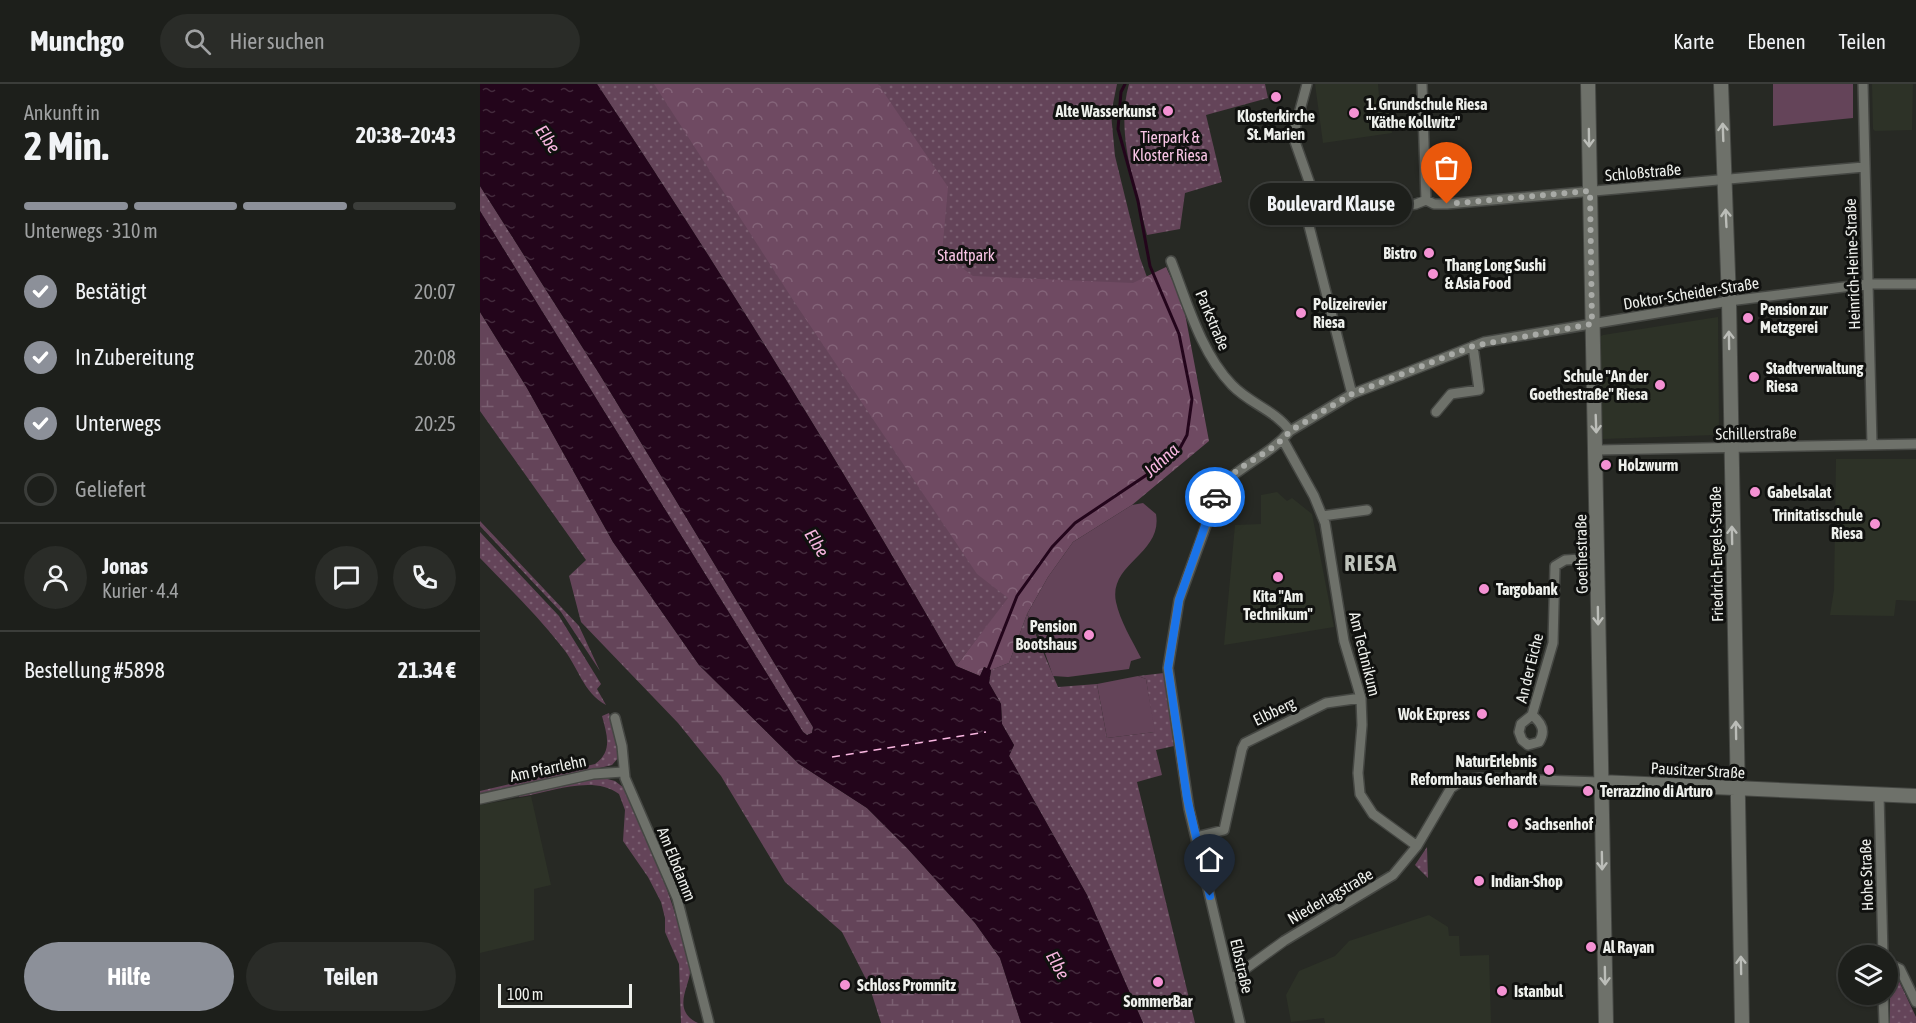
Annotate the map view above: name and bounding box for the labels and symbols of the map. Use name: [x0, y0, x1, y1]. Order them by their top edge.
marker: Klosterkirche St. Marien: [1269, 90, 1283, 104]
place label: 1. Grundschule Riesa "Käthe Kollwitz": [1366, 95, 1487, 131]
place label: Alte Wasserkunst: [1054, 102, 1156, 120]
marker: Alte Wasserkunst: [1161, 104, 1175, 118]
marker: 1. Grundschule Riesa "Käthe Kollwitz": [1347, 106, 1361, 120]
place label: Klosterkirche St. Marien: [1237, 107, 1315, 143]
water label: Elbe: [531, 121, 565, 157]
one-way arrow: [1717, 122, 1729, 142]
one-way arrow: [1583, 127, 1595, 147]
park label: Tierpark & Kloster Riesa: [1132, 128, 1208, 164]
pin: [1421, 142, 1472, 204]
street label: Schloßstraße: [1604, 160, 1682, 184]
callout: Boulevard Klause: [1249, 183, 1411, 225]
street label: Heinrich-Heine-Straße: [1841, 198, 1863, 330]
one-way arrow: [1720, 208, 1731, 228]
place label: Bistro: [1383, 244, 1417, 262]
park label: Stadtpark: [937, 246, 995, 265]
marker: Bistro: [1422, 246, 1436, 260]
place label: Thang Long Sushi & Asia Food: [1445, 256, 1546, 292]
marker: Thang Long Sushi & Asia Food: [1426, 267, 1440, 281]
street label: Doktor-Scheider-Straße: [1622, 273, 1760, 313]
street label: Parkstraße: [1192, 287, 1234, 353]
place label: Polizeirevier Riesa: [1313, 295, 1387, 331]
place label: Pension zur Metzgerei: [1760, 300, 1828, 336]
marker: Polizeirevier Riesa: [1294, 306, 1308, 320]
marker: Pension zur Metzgerei: [1741, 311, 1755, 325]
one-way arrow: [1723, 330, 1735, 350]
place label: Stadtverwaltung Riesa: [1766, 359, 1864, 395]
place label: Schule "An der Goethestraße" Riesa: [1529, 367, 1648, 403]
marker: Stadtverwaltung Riesa: [1747, 370, 1761, 384]
marker: Schule "An der Goethestraße" Riesa: [1653, 378, 1667, 392]
one-way arrow: [1590, 414, 1601, 434]
street label: Schillerstraße: [1715, 423, 1797, 443]
water label: Jahna: [1138, 438, 1183, 482]
place label: Holzwurm: [1618, 456, 1678, 474]
marker: Holzwurm: [1599, 458, 1613, 472]
courier: [1185, 467, 1245, 527]
place label: Gabelsalat: [1767, 483, 1832, 501]
marker: Gabelsalat: [1748, 485, 1762, 499]
street label: Friedrich-Engels-Straße: [1706, 486, 1727, 622]
place label: Trinitatisschule Riesa: [1773, 506, 1863, 542]
street label: Goethestraße: [1571, 514, 1591, 594]
marker: Trinitatisschule Riesa: [1868, 517, 1882, 531]
water label: Elbe: [800, 525, 834, 561]
one-way arrow: [1727, 525, 1738, 545]
district label: RIESA: [1344, 550, 1398, 576]
marker: Kita "Am Technikum": [1271, 570, 1285, 584]
place label: Targobank: [1496, 580, 1558, 598]
marker: Targobank: [1477, 582, 1491, 596]
place label: Kita "Am Technikum": [1243, 587, 1314, 623]
one-way arrow: [1592, 606, 1604, 626]
street label: Am Technikum: [1346, 610, 1384, 698]
place label: Pension Bootshaus: [1016, 617, 1077, 653]
marker: Pension Bootshaus: [1082, 628, 1096, 642]
street label: An der Eiche: [1512, 631, 1546, 705]
street label: Elbberg: [1250, 693, 1299, 730]
place label: Wok Express: [1397, 705, 1470, 723]
marker: Wok Express: [1475, 707, 1489, 721]
one-way arrow: [1731, 720, 1742, 740]
street label: Am Pfarrlehn: [508, 751, 588, 785]
place label: NaturErlebnis Reformhaus Gerhardt: [1410, 752, 1537, 788]
street label: Pausitzer Straße: [1650, 759, 1746, 781]
marker: NaturErlebnis Reformhaus Gerhardt: [1542, 763, 1556, 777]
place label: Terrazzino di Arturo: [1600, 782, 1713, 800]
marker: Terrazzino di Arturo: [1581, 784, 1595, 798]
place label: Sachsenhof: [1525, 815, 1594, 833]
marker: Sachsenhof: [1506, 817, 1520, 831]
street label: Am Elbdamm: [654, 824, 700, 904]
pin: [1184, 834, 1235, 896]
street label: Hohe Straße: [1856, 839, 1876, 911]
one-way arrow: [1597, 851, 1608, 871]
street label: Niederlagstraße: [1284, 864, 1376, 928]
place label: Indian-Shop: [1491, 872, 1563, 890]
marker: Indian-Shop: [1472, 874, 1486, 888]
street label: Elbstraße: [1227, 937, 1257, 995]
place label: Al Rayan: [1602, 938, 1655, 956]
marker: Al Rayan: [1584, 940, 1598, 954]
water label: Elbe: [1042, 947, 1074, 983]
one-way arrow: [1735, 955, 1747, 975]
one-way arrow: [1600, 966, 1611, 986]
marker: SommerBar: [1151, 975, 1165, 989]
place label: Schloss Promnitz: [857, 976, 956, 994]
marker: Schloss Promnitz: [838, 978, 852, 992]
scale bar: [498, 981, 632, 1008]
place label: Istanbul: [1514, 982, 1564, 1000]
marker: Istanbul: [1495, 984, 1509, 998]
place label: SommerBar: [1123, 992, 1193, 1010]

